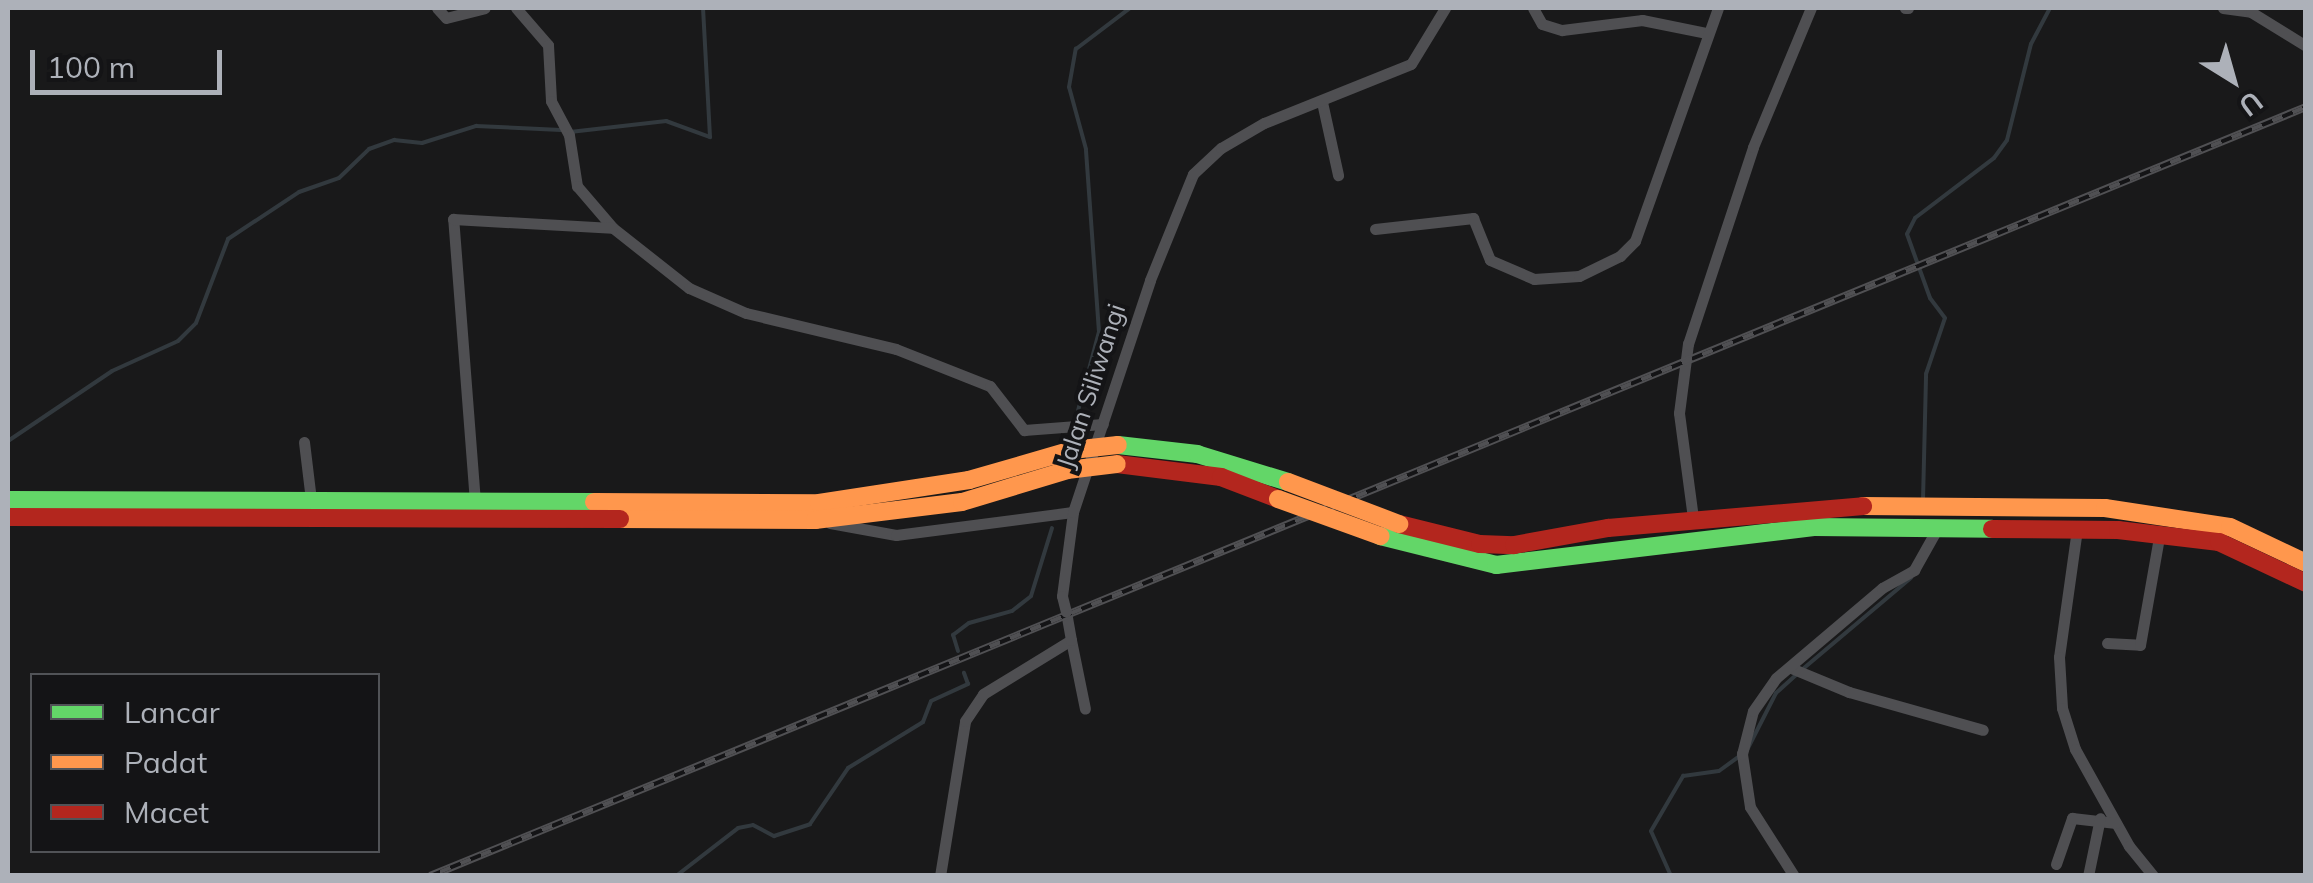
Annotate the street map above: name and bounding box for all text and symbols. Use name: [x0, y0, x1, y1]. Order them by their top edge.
scale bar: [35, 30, 228, 92]
north arrow: [2183, 30, 2283, 130]
text: 100 m: [47, 48, 135, 86]
text: U: [2233, 84, 2270, 125]
street label: Jalan Siliwangi: [1050, 300, 1132, 472]
legend: [30, 673, 380, 853]
text: Lancar: [124, 693, 220, 731]
text: Padat: [124, 743, 207, 781]
text: Macet: [124, 793, 209, 831]

